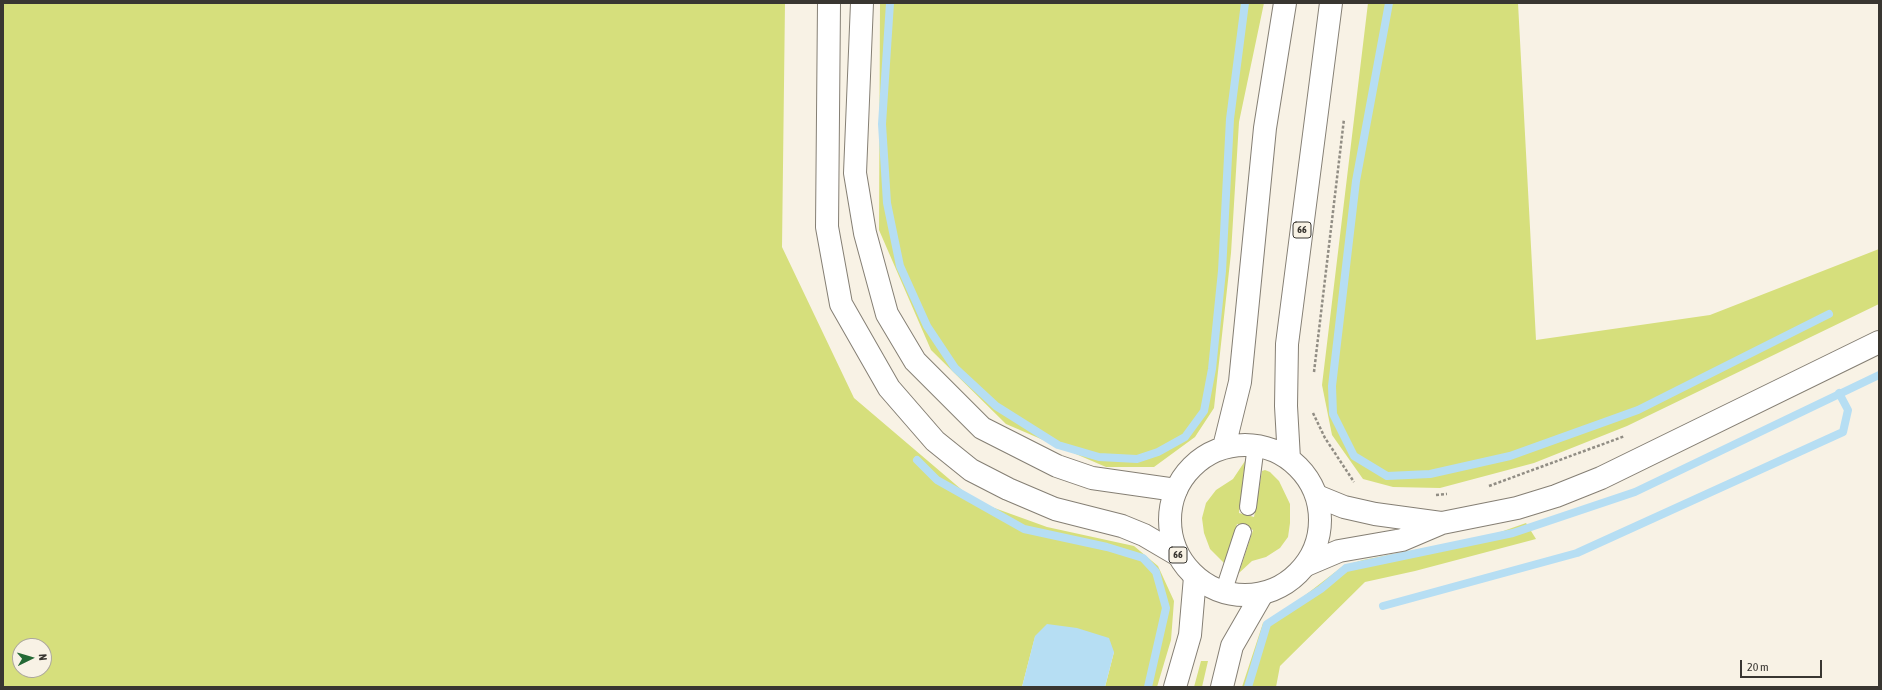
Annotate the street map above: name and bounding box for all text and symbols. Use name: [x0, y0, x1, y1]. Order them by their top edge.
road number: 66: [1293, 222, 1311, 238]
road number: 66: [1169, 547, 1187, 563]
north arrow: [12, 638, 52, 678]
scale bar: [1742, 652, 1824, 678]
text: N: [37, 653, 49, 661]
text: 20 m: [1747, 660, 1769, 674]

